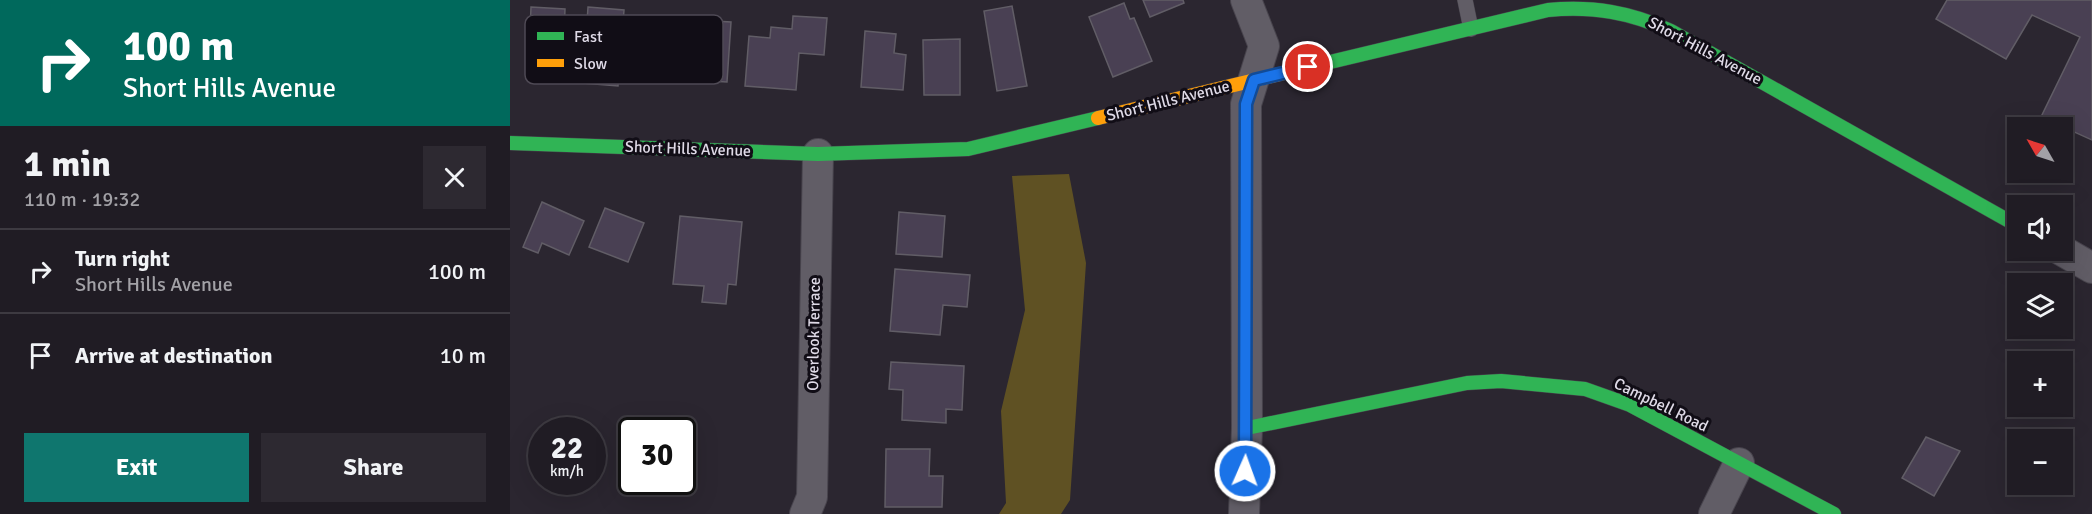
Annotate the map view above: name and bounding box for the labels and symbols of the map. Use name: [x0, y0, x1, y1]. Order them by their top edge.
street label: Short Hills Avenue: [1645, 13, 1765, 89]
legend: [525, 15, 723, 84]
text: Fast: [574, 27, 603, 47]
pin: [1282, 41, 1333, 92]
text: Slow: [574, 54, 608, 74]
street label: Short Hills Avenue: [1104, 76, 1232, 126]
north arrow: [2007, 117, 2073, 183]
street label: Short Hills Avenue: [625, 137, 751, 161]
street label: Overlook Terrace: [803, 277, 825, 391]
street label: Campbell Road: [1611, 374, 1711, 436]
speed limit sign: 30: [618, 417, 696, 495]
position arrow: [1213, 439, 1277, 503]

